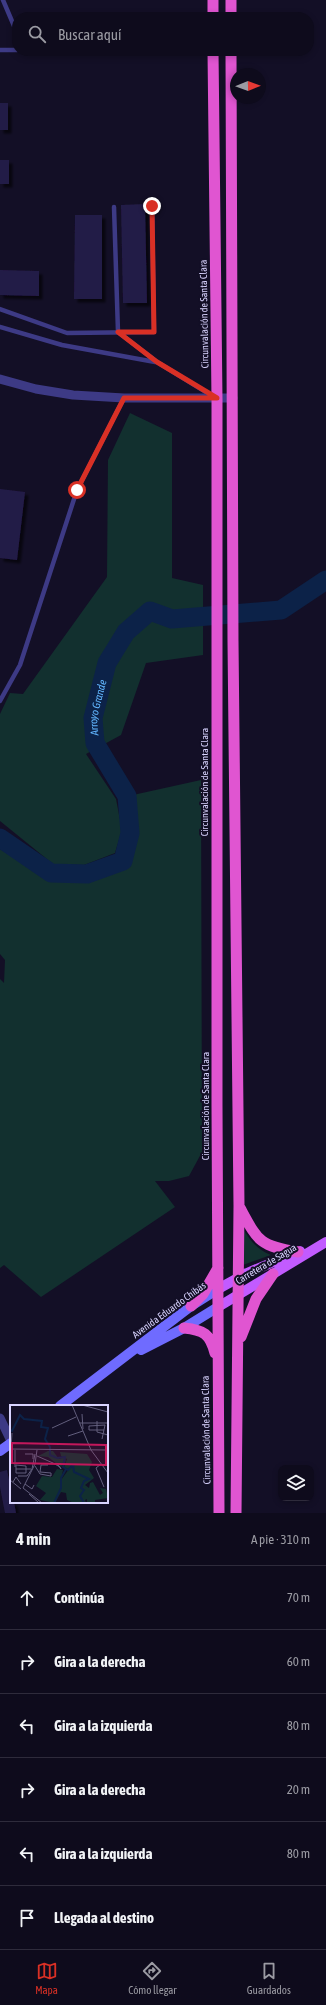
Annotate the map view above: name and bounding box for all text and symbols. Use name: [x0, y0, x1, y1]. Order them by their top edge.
search box: [12, 12, 314, 56]
icon: search: [26, 23, 48, 45]
text: Buscar aquí: [58, 26, 121, 43]
north arrow: [230, 68, 266, 104]
route end: [143, 197, 161, 215]
street label: Circunvalación de Santa Clara: [198, 259, 210, 368]
route start: [68, 481, 86, 499]
water label: Arroyo Grande: [87, 678, 109, 737]
street label: Circunvalación de Santa Clara: [199, 727, 210, 836]
street label: Circunvalación de Santa Clara: [200, 1051, 211, 1160]
street label: Carretera de Sagua: [234, 1241, 299, 1286]
street label: Avenida Eduardo Chibás: [130, 1279, 208, 1340]
street label: Circunvalación de Santa Clara: [200, 1375, 212, 1484]
inset map: [10, 1405, 108, 1503]
map controls: [278, 1465, 314, 1501]
button: layers: [278, 1465, 314, 1501]
text: 4 min: [16, 1529, 51, 1549]
text: A pie · 310 m: [251, 1532, 310, 1547]
icon: ahead: [16, 1587, 38, 1609]
text: Continúa: [54, 1589, 104, 1606]
text: 70 m: [287, 1590, 310, 1605]
icon: right: [16, 1651, 38, 1673]
text: Gira a la derecha: [54, 1653, 145, 1670]
text: 60 m: [287, 1654, 310, 1669]
icon: left: [16, 1715, 38, 1737]
text: Gira a la izquierda: [54, 1717, 152, 1734]
text: 80 m: [287, 1718, 310, 1733]
icon: right: [16, 1779, 38, 1801]
text: Gira a la derecha: [54, 1781, 145, 1798]
text: 20 m: [287, 1782, 310, 1797]
icon: left: [16, 1843, 38, 1865]
text: Gira a la izquierda: [54, 1845, 152, 1862]
text: 80 m: [287, 1846, 310, 1861]
icon: arrive: [16, 1907, 38, 1929]
text: Llegada al destino: [54, 1909, 154, 1926]
tab: Mapa: [35, 1960, 58, 1996]
tab: Cómo llegar: [128, 1960, 177, 1996]
tab: Guardados: [247, 1960, 291, 1996]

